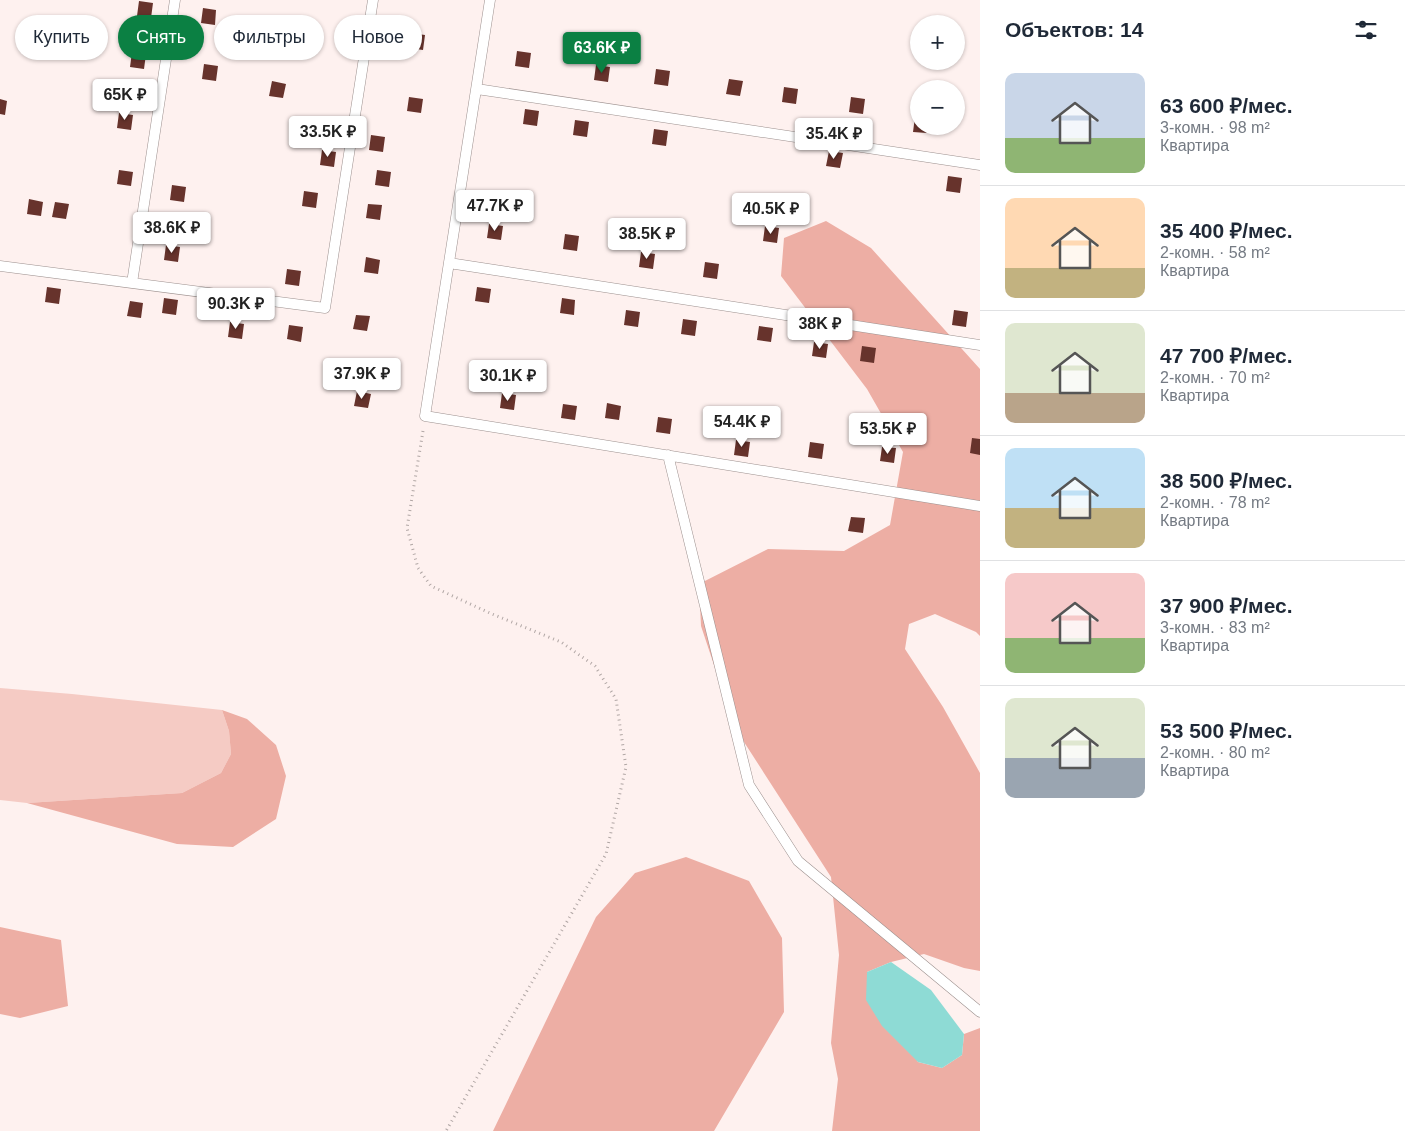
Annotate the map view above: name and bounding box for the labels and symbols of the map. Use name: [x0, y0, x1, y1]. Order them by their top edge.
pin: 63.6K ₽: [556, 32, 648, 74]
pin: 65K ₽: [90, 78, 160, 121]
pin: 33.5K ₽: [282, 116, 374, 158]
pin: 35.4K ₽: [788, 118, 880, 160]
pin: 47.7K ₽: [449, 190, 541, 232]
pin: 40.5K ₽: [725, 192, 817, 235]
pin: 38.6K ₽: [126, 212, 218, 254]
pin: 38.5K ₽: [601, 218, 693, 260]
pin: 90.3K ₽: [190, 288, 282, 330]
pin: 38K ₽: [785, 308, 855, 350]
pin: 37.9K ₽: [316, 358, 408, 400]
pin: 30.1K ₽: [462, 360, 554, 402]
pin: 54.4K ₽: [696, 406, 788, 448]
pin: 53.5K ₽: [842, 412, 934, 455]

